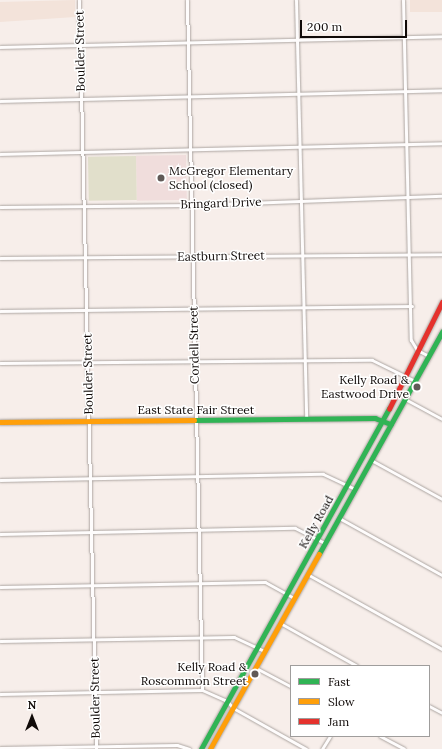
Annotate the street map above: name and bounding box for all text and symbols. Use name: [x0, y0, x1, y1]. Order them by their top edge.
street label: Boulder Street: [72, 10, 88, 92]
scale bar: [302, 12, 409, 38]
text: 200 m: [307, 19, 342, 34]
place label: McGregor Elementary School (closed): [169, 164, 293, 192]
marker: McGregor Elementary School (closed): [156, 173, 166, 183]
street label: Bringard Drive: [180, 194, 262, 212]
street label: Eastburn Street: [177, 248, 265, 264]
street label: Cordell Street: [186, 306, 202, 384]
street label: Boulder Street: [80, 333, 96, 415]
place label: Kelly Road & Eastwood Drive: [321, 373, 409, 401]
marker: Kelly Road & Eastwood Drive: [412, 382, 422, 392]
street label: East State Fair Street: [138, 403, 254, 417]
street label: Kelly Road: [296, 493, 336, 551]
street label: Boulder Street: [87, 657, 103, 739]
place label: Kelly Road & Roscommon Street: [141, 660, 247, 688]
legend: [290, 665, 430, 737]
marker: Kelly Road & Roscommon Street: [250, 669, 260, 679]
text: Fast: [328, 674, 351, 689]
text: Slow: [328, 694, 355, 709]
north arrow: [12, 697, 52, 737]
text: N: [28, 698, 36, 712]
text: Jam: [328, 714, 349, 729]

